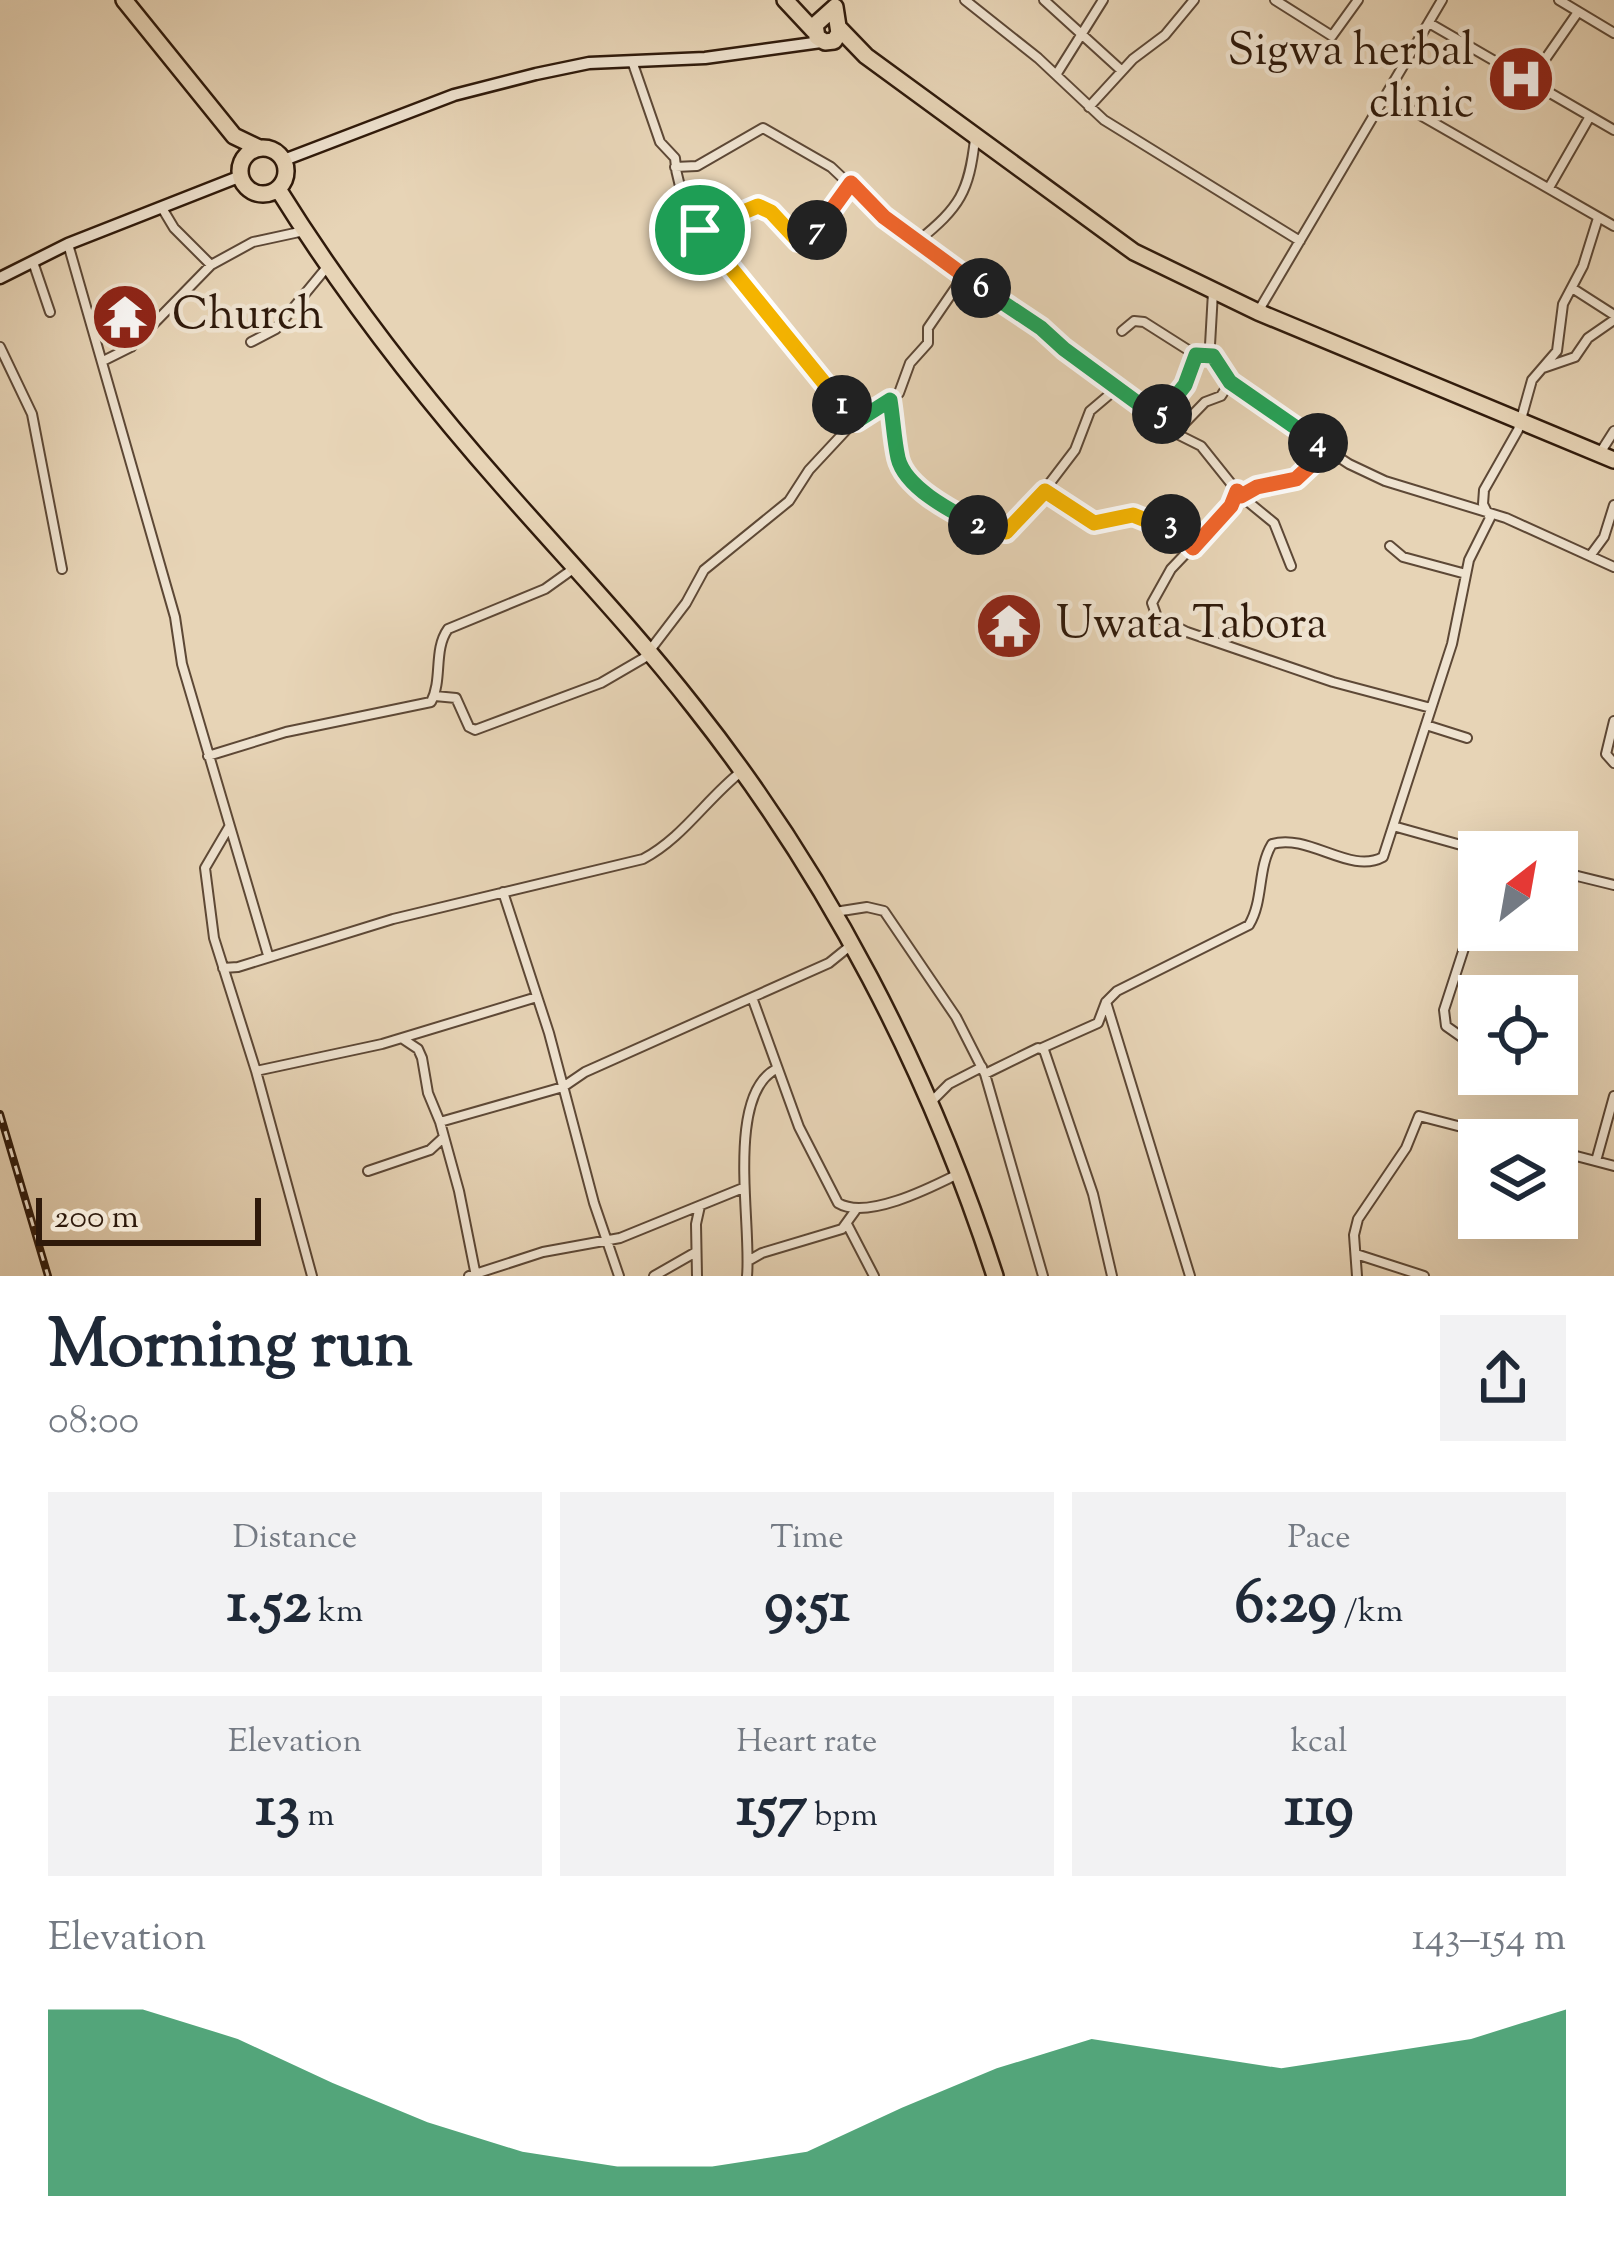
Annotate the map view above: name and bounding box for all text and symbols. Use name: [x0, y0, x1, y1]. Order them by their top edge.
place label: Sigwa herbal clinic: [1227, 21, 1474, 138]
hospital icon: Sigwa herbal clinic: [1486, 44, 1556, 114]
pin: [649, 179, 751, 281]
icon: arrive: [667, 197, 733, 263]
pin: 7: [787, 200, 847, 260]
text: 7: [809, 206, 825, 254]
pin: 6: [951, 258, 1011, 318]
text: 6: [973, 264, 989, 312]
temple icon: Church: [90, 282, 160, 352]
place label: Church: [172, 285, 324, 350]
pin: 1: [812, 375, 872, 435]
text: 1: [836, 381, 848, 429]
pin: 5: [1132, 384, 1192, 444]
text: 5: [1156, 390, 1168, 438]
pin: 4: [1288, 413, 1348, 473]
text: 4: [1310, 419, 1326, 467]
pin: 3: [1141, 494, 1201, 554]
pin: 2: [948, 495, 1008, 555]
text: 3: [1164, 500, 1178, 548]
text: 2: [970, 501, 986, 549]
temple icon: Uwata Tabora: [974, 591, 1044, 661]
place label: Uwata Tabora: [1056, 594, 1327, 659]
north arrow: [1458, 831, 1578, 951]
map controls: [1458, 831, 1578, 1239]
button: locate: [1458, 975, 1578, 1095]
button: layers: [1458, 1119, 1578, 1239]
scale bar: [36, 1192, 261, 1245]
text: 200 m: [54, 1195, 139, 1243]
text: Morning run: [48, 1302, 413, 1397]
button: share: [1440, 1315, 1566, 1441]
text: 08:00: [48, 1395, 139, 1451]
text: Distance: [233, 1515, 357, 1563]
text: Time: [770, 1515, 844, 1563]
text: Pace: [1287, 1515, 1351, 1563]
text: 1.52: [227, 1563, 311, 1650]
text: 9:51: [764, 1563, 850, 1650]
text: 6:29: [1235, 1563, 1337, 1650]
text: km: [311, 1589, 363, 1637]
text: /km: [1337, 1589, 1403, 1637]
text: Elevation: [228, 1719, 362, 1767]
text: Heart rate: [737, 1719, 877, 1767]
text: kcal: [1291, 1719, 1347, 1767]
text: 13: [256, 1767, 300, 1854]
text: 157: [736, 1767, 807, 1854]
text: 119: [1284, 1767, 1354, 1854]
text: m: [300, 1793, 334, 1841]
text: bpm: [807, 1793, 878, 1841]
text: Elevation: [48, 1912, 206, 1968]
text: 143–154 m: [1412, 1912, 1566, 1968]

